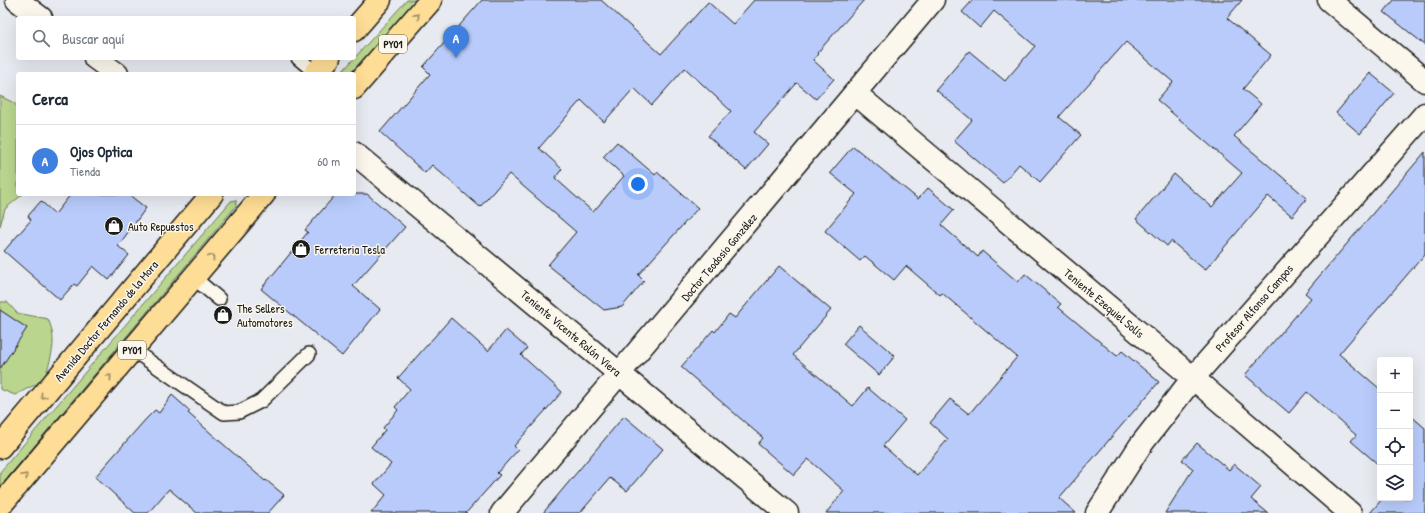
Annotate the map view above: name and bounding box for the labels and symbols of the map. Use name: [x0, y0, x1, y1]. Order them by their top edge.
one-way arrow: [412, 14, 419, 21]
pin: A: [443, 25, 469, 58]
road number: PY01: [379, 35, 407, 53]
your location: [628, 174, 648, 194]
street label: Doctor Teodosio González: [677, 209, 761, 305]
shop icon: Auto Repuestos: [103, 215, 125, 237]
place label: Auto Repuestos: [128, 218, 194, 235]
shop icon: Ferreteria Tesla: [290, 238, 312, 260]
place label: Ferreteria Tesla: [314, 241, 385, 258]
one-way arrow: [207, 254, 214, 261]
street label: Avenida Doctor Fernando de la Mora: [50, 257, 162, 385]
street label: Profesor Alfonso Campos: [1211, 260, 1297, 355]
street label: Teniente Ezequiel Solís: [1060, 264, 1148, 342]
street label: Teniente Vicente Rolón Viera: [517, 286, 625, 380]
place label: The Sellers Automotores: [237, 300, 293, 331]
shop icon: The Sellers Automotores: [212, 304, 234, 326]
road number: PY01: [118, 341, 146, 359]
one-way arrow: [105, 375, 112, 382]
one-way arrow: [41, 391, 48, 398]
one-way arrow: [21, 474, 28, 481]

